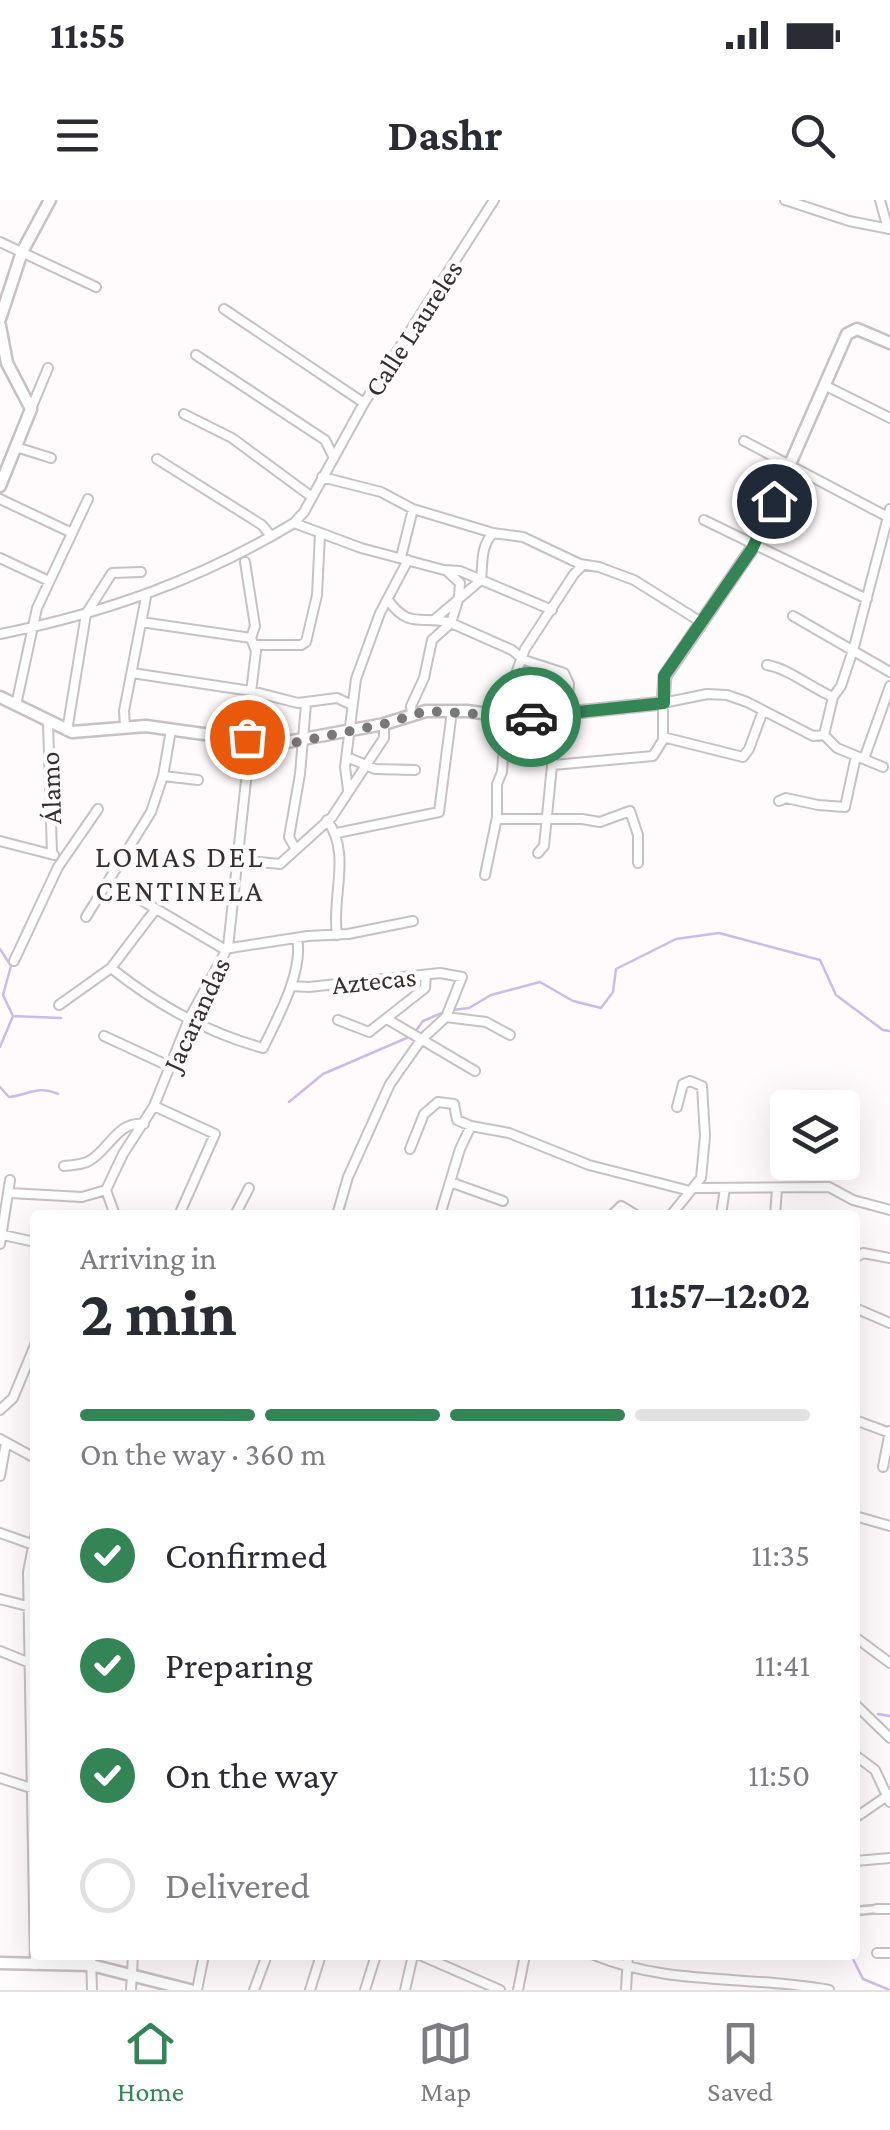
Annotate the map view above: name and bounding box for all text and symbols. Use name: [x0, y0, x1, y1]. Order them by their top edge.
text: 11:55: [50, 14, 126, 56]
icon: menu: [50, 108, 105, 163]
icon: search: [785, 108, 840, 163]
text: Dashr: [387, 110, 503, 160]
street label: Calle Laureles: [358, 255, 469, 402]
pin: [732, 459, 817, 544]
icon: home: [747, 474, 802, 529]
courier: [481, 667, 581, 767]
icon: car: [504, 690, 559, 745]
pin: [205, 695, 290, 780]
icon: bag: [220, 710, 275, 765]
street label: Álamo: [34, 751, 67, 825]
district label: LOMAS DEL CENTINELA: [95, 840, 265, 907]
street label: Jacarandas: [155, 952, 236, 1079]
street label: Aztecas: [330, 961, 418, 1000]
map controls: [770, 1090, 860, 1180]
button: layers: [770, 1090, 860, 1180]
text: Arriving in: [80, 1240, 217, 1276]
text: 11:57–12:02: [630, 1274, 810, 1316]
text: 2 min: [80, 1277, 237, 1349]
text: On the way · 360 m: [80, 1436, 326, 1472]
icon: check: [80, 1528, 135, 1583]
text: Confirmed: [165, 1534, 328, 1576]
text: 11:35: [751, 1537, 810, 1573]
icon: check: [80, 1638, 135, 1693]
text: Preparing: [165, 1644, 313, 1686]
text: 11:41: [754, 1647, 810, 1683]
icon: check: [80, 1748, 135, 1803]
text: On the way: [165, 1754, 337, 1796]
text: 11:50: [748, 1757, 810, 1793]
text: Delivered: [165, 1864, 310, 1906]
tab: Home: [117, 2016, 184, 2107]
tab: Map: [418, 2016, 473, 2107]
tab: Saved: [707, 2016, 773, 2107]

